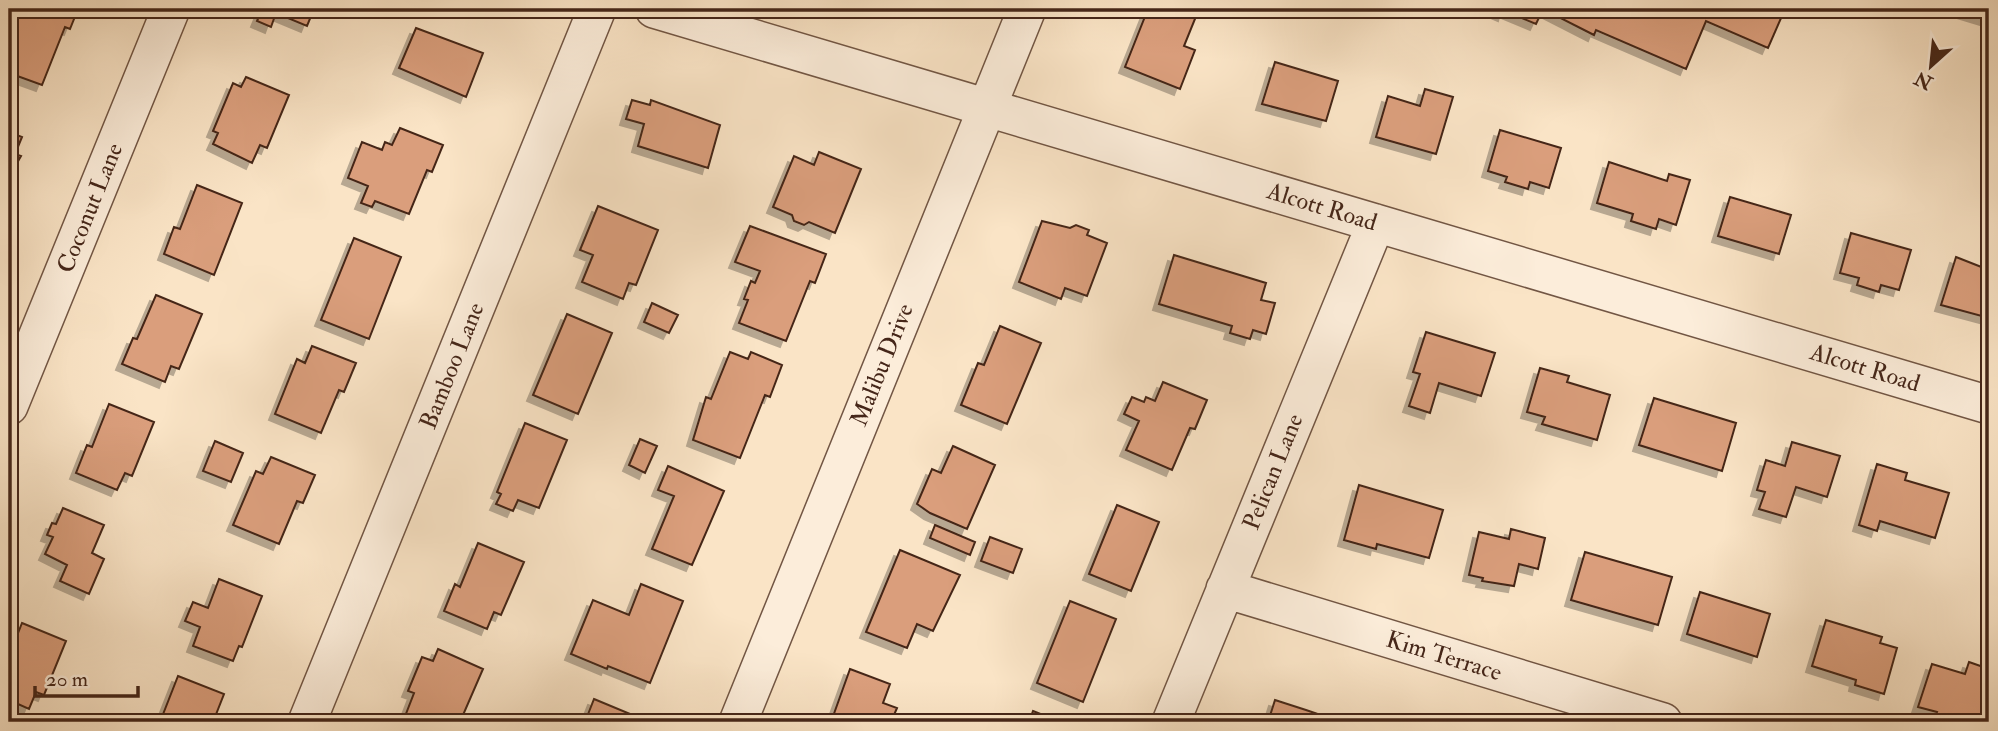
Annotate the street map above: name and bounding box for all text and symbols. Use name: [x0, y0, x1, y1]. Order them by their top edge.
north arrow: [1896, 32, 1966, 102]
text: N: [1910, 65, 1938, 95]
street label: Coconut Lane: [50, 139, 130, 277]
street label: Alcott Road: [1262, 175, 1381, 238]
street label: Bamboo Lane: [413, 298, 491, 434]
street label: Malibu Drive: [843, 299, 921, 431]
street label: Alcott Road: [1805, 336, 1924, 399]
street label: Pelican Lane: [1236, 409, 1310, 535]
street label: Kim Terrace: [1383, 624, 1505, 688]
scale bar: [35, 654, 138, 698]
text: 20 m: [46, 666, 88, 693]

